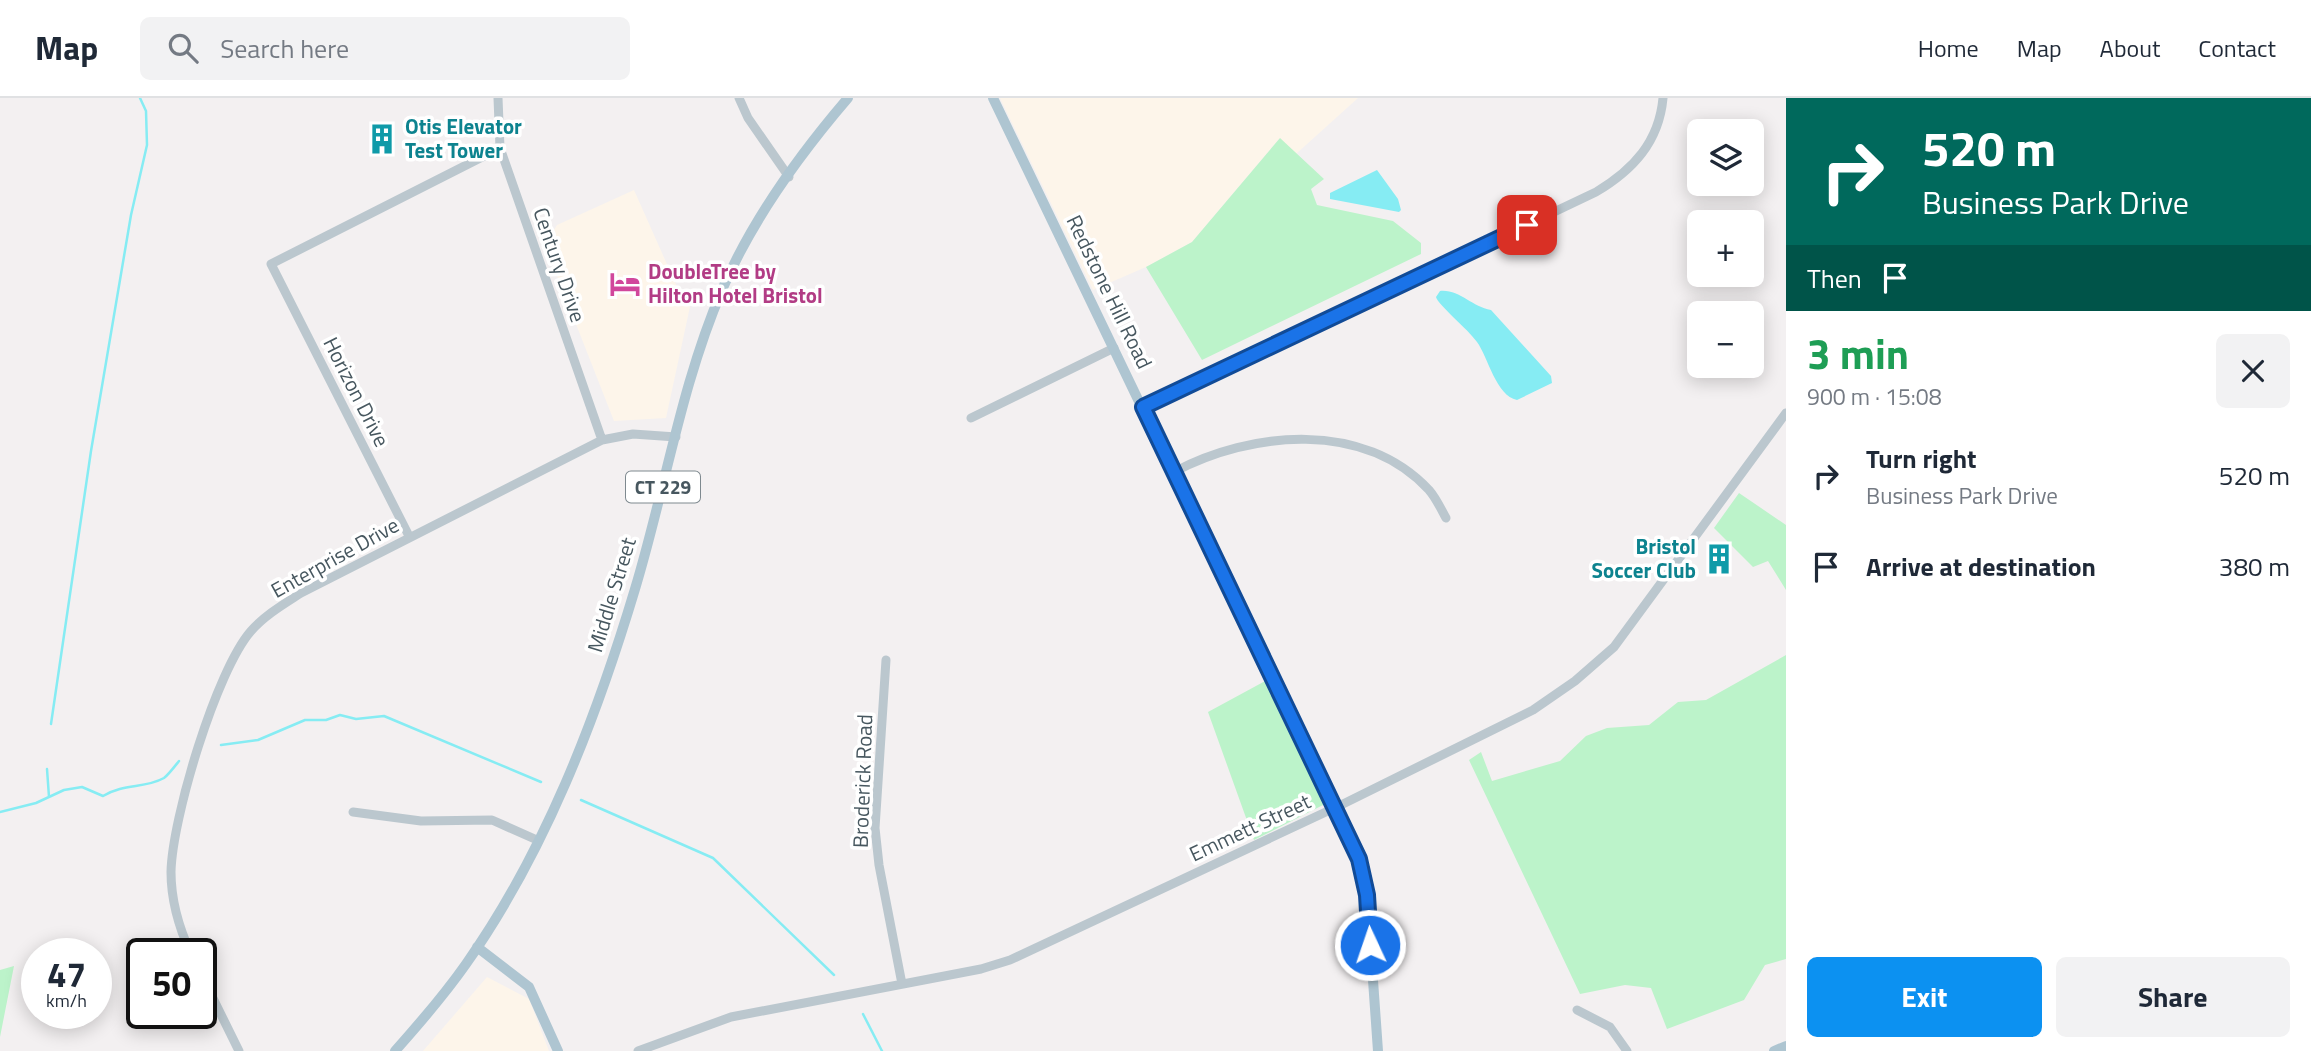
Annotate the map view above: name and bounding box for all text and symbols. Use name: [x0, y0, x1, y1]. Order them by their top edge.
search box: [140, 17, 630, 80]
text: Map: [35, 23, 98, 73]
icon: search: [164, 29, 202, 67]
text: Search here: [220, 29, 349, 68]
text: Home: [1918, 30, 1979, 66]
text: Map: [2017, 30, 2062, 66]
text: About: [2100, 30, 2160, 66]
text: Contact: [2198, 30, 2276, 66]
place label: Otis Elevator Test Tower: [405, 110, 522, 166]
text: 520 m: [1922, 110, 2056, 185]
map controls: [1687, 119, 1764, 378]
button: layers: [1687, 119, 1764, 196]
building icon: Otis Elevator Test Tower: [365, 122, 399, 156]
icon: right: [1807, 126, 1898, 217]
text: Business Park Drive: [1922, 178, 2189, 226]
pin: [1497, 195, 1557, 255]
street label: Century Drive: [525, 203, 595, 326]
icon: arrive: [1508, 206, 1546, 244]
street label: Redstone Hill Road: [1059, 209, 1161, 374]
button: +: [1687, 210, 1764, 287]
place label: DoubleTree by Hilton Hotel Bristol: [648, 255, 823, 311]
text: Then: [1807, 259, 1862, 298]
icon: arrive: [1876, 259, 1914, 297]
hotel icon: DoubleTree by Hilton Hotel Bristol: [608, 267, 642, 301]
button: −: [1687, 301, 1764, 378]
text: 3 min: [1807, 321, 1909, 385]
street label: Horizon Drive: [316, 331, 398, 452]
button: close: [2216, 334, 2290, 408]
text: 900 m · 15:08: [1807, 379, 1942, 414]
text: Turn right: [1866, 439, 1977, 478]
text: 520 m: [2219, 456, 2290, 495]
icon: right: [1807, 457, 1845, 495]
road number: CT 229: [626, 472, 700, 502]
text: Business Park Drive: [1866, 478, 2058, 513]
street label: Enterprise Drive: [265, 509, 404, 606]
place label: Bristol Soccer Club: [1592, 530, 1696, 586]
street label: Middle Street: [578, 533, 644, 656]
building icon: Bristol Soccer Club: [1702, 542, 1736, 576]
text: Arrive at destination: [1866, 547, 2096, 586]
text: 380 m: [2219, 547, 2290, 586]
icon: arrive: [1807, 548, 1845, 586]
street label: Broderick Road: [844, 713, 880, 848]
street label: Emmett Street: [1184, 785, 1316, 869]
position arrow: [1333, 908, 1407, 982]
speed limit sign: 50: [126, 938, 217, 1029]
text: 47: [47, 947, 86, 1001]
button: Exit: [1807, 957, 2042, 1037]
button: Share: [2056, 957, 2290, 1037]
text: km/h: [46, 987, 87, 1014]

